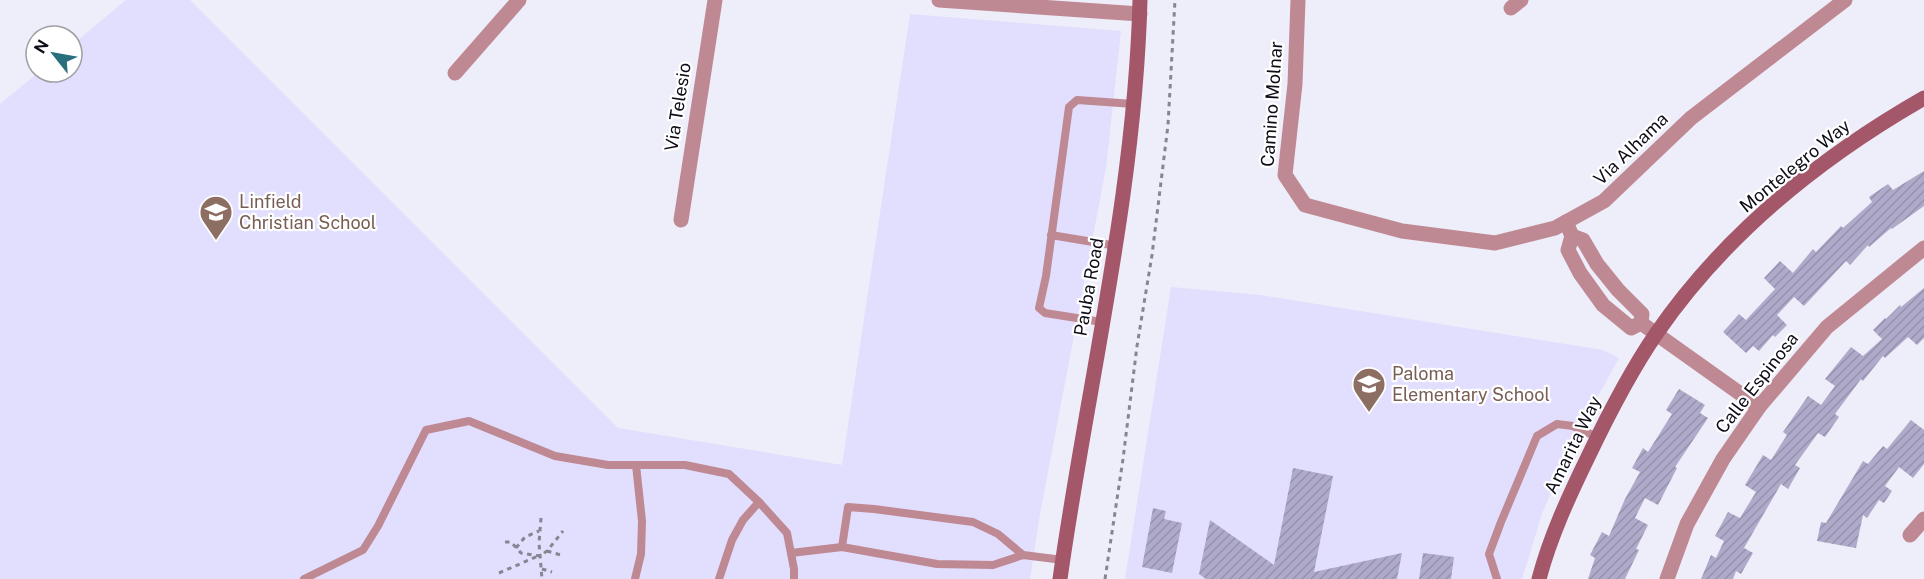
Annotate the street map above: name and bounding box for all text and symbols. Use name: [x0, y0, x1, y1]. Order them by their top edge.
north arrow: [24, 24, 84, 84]
text: N: [30, 36, 53, 57]
street label: Camino Molnar: [1257, 40, 1286, 167]
street label: Via Telesio: [660, 61, 695, 153]
street label: Via Alhama: [1589, 108, 1672, 189]
street label: Montelegro Way: [1735, 114, 1854, 217]
place label: Linfield Christian School: [239, 191, 376, 233]
school or university icon: Linfield Christian School: [198, 194, 234, 241]
street label: Pauba Road: [1070, 236, 1107, 338]
street label: Calle Espinosa: [1711, 328, 1802, 437]
place label: Paloma Elementary School: [1392, 363, 1550, 405]
school or university icon: Paloma Elementary School: [1351, 366, 1387, 413]
street label: Amarita Way: [1540, 392, 1605, 497]

